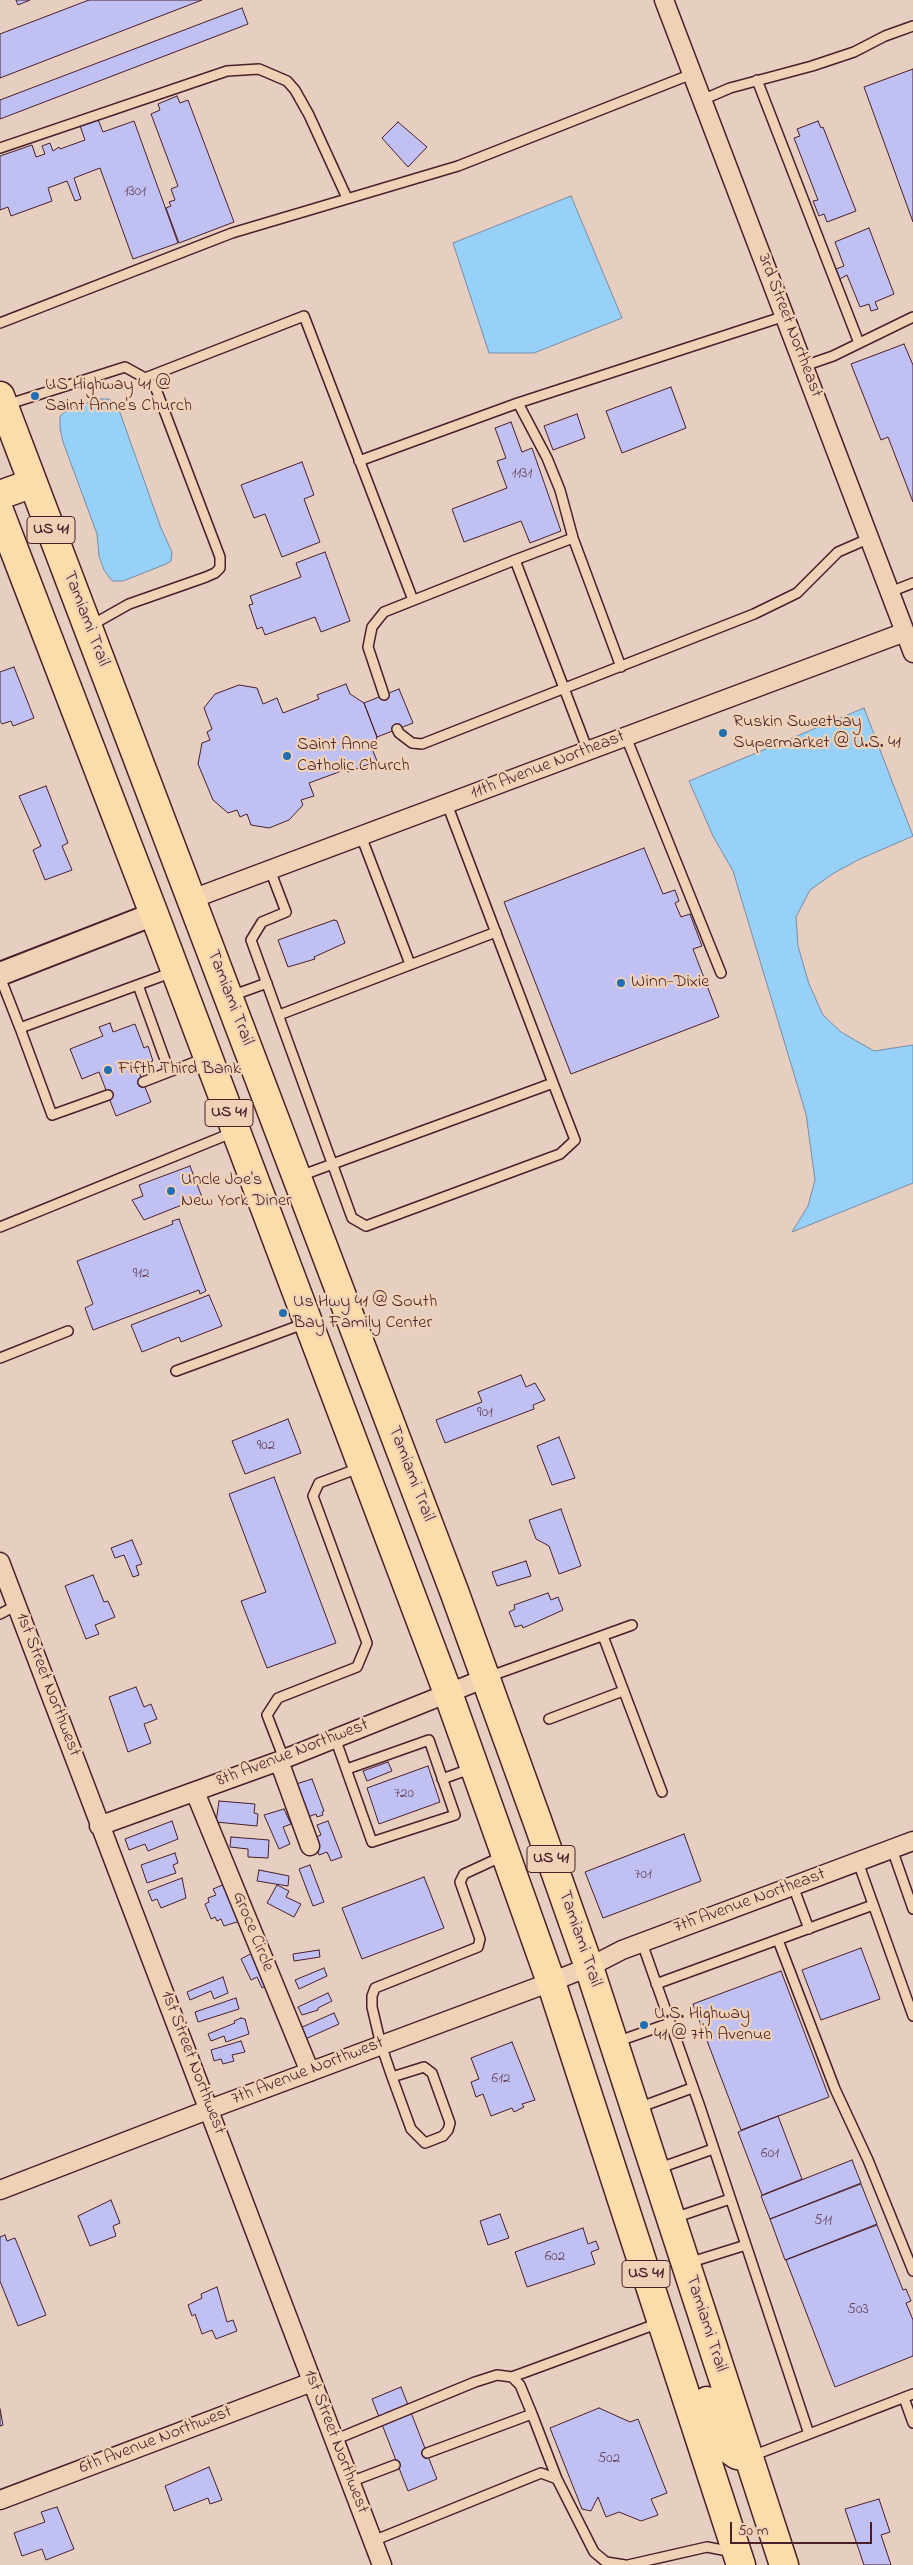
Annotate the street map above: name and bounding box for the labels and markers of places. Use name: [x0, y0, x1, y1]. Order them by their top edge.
place label: US Highway 41 @ Saint Anne's Church: [45, 375, 192, 418]
marker: US Highway 41 @ Saint Anne's Church: [29, 390, 41, 402]
place label: Ruskin Sweetbay Supermarket @ U.S. 41: [733, 712, 901, 754]
marker: Ruskin Sweetbay Supermarket @ U.S. 41: [717, 727, 729, 739]
place label: Saint Anne Catholic Church: [297, 735, 410, 778]
marker: Saint Anne Catholic Church: [281, 750, 293, 762]
place label: Winn-Dixie: [631, 972, 709, 994]
marker: Winn-Dixie: [615, 977, 627, 989]
place label: Fifth Third Bank: [118, 1059, 241, 1081]
marker: Fifth Third Bank: [102, 1064, 114, 1076]
place label: Uncle Joe's New York Diner: [181, 1170, 292, 1212]
marker: Uncle Joe's New York Diner: [165, 1185, 177, 1197]
place label: Us Hwy 41 @ South Bay Family Center: [293, 1292, 437, 1335]
marker: Us Hwy 41 @ South Bay Family Center: [277, 1307, 289, 1319]
place label: U.S. Highway 41 @ 7th Avenue: [654, 2004, 771, 2046]
marker: U.S. Highway 41 @ 7th Avenue: [638, 2019, 650, 2031]

